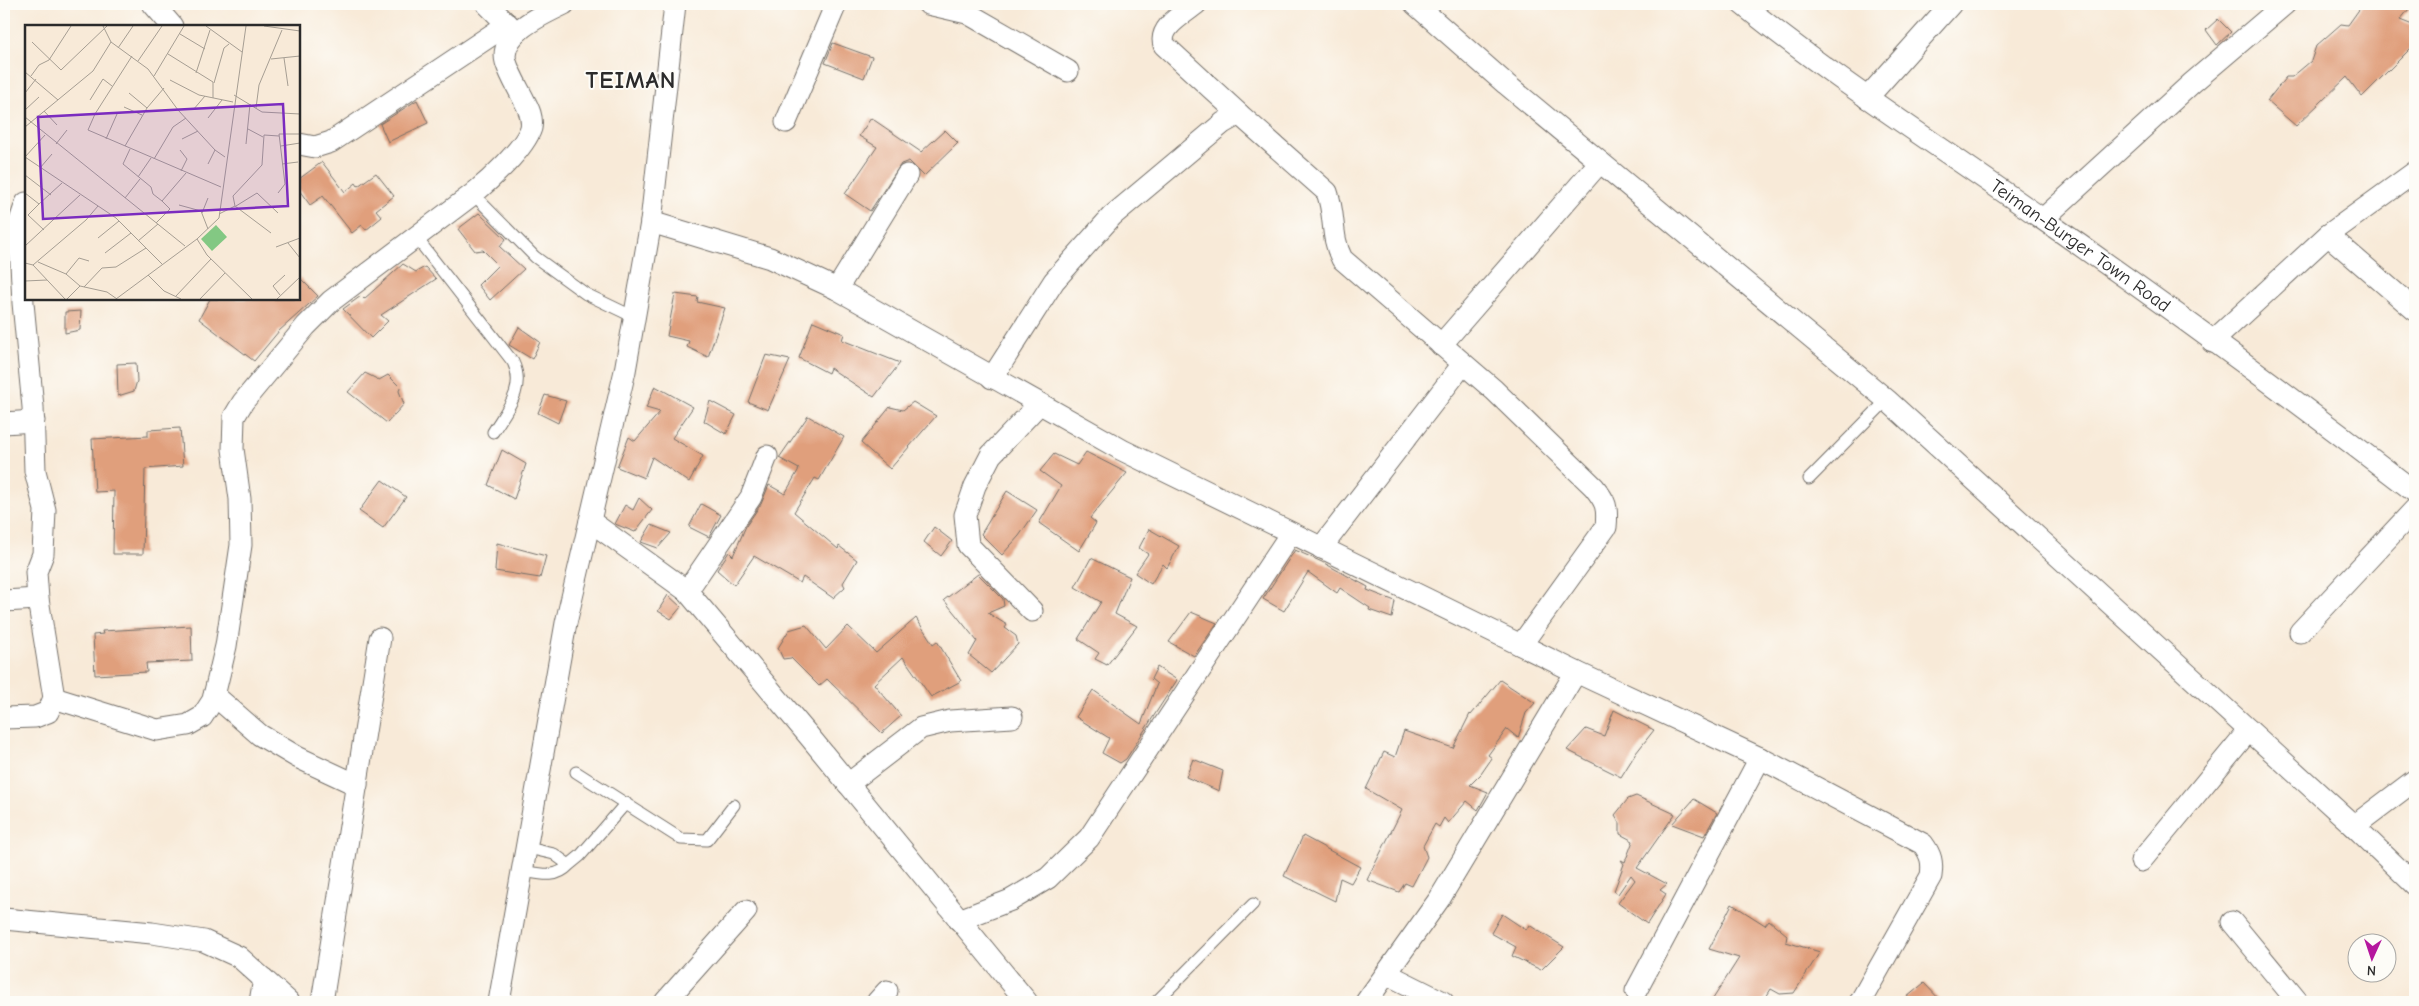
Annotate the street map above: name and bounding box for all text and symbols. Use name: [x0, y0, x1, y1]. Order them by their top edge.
inset map: [25, 25, 300, 300]
district label: TEIMAN: [586, 66, 676, 94]
street label: Teiman-Burger Town Road: [1986, 175, 2175, 317]
north arrow: [2346, 934, 2396, 984]
text: N: [2366, 962, 2376, 979]

